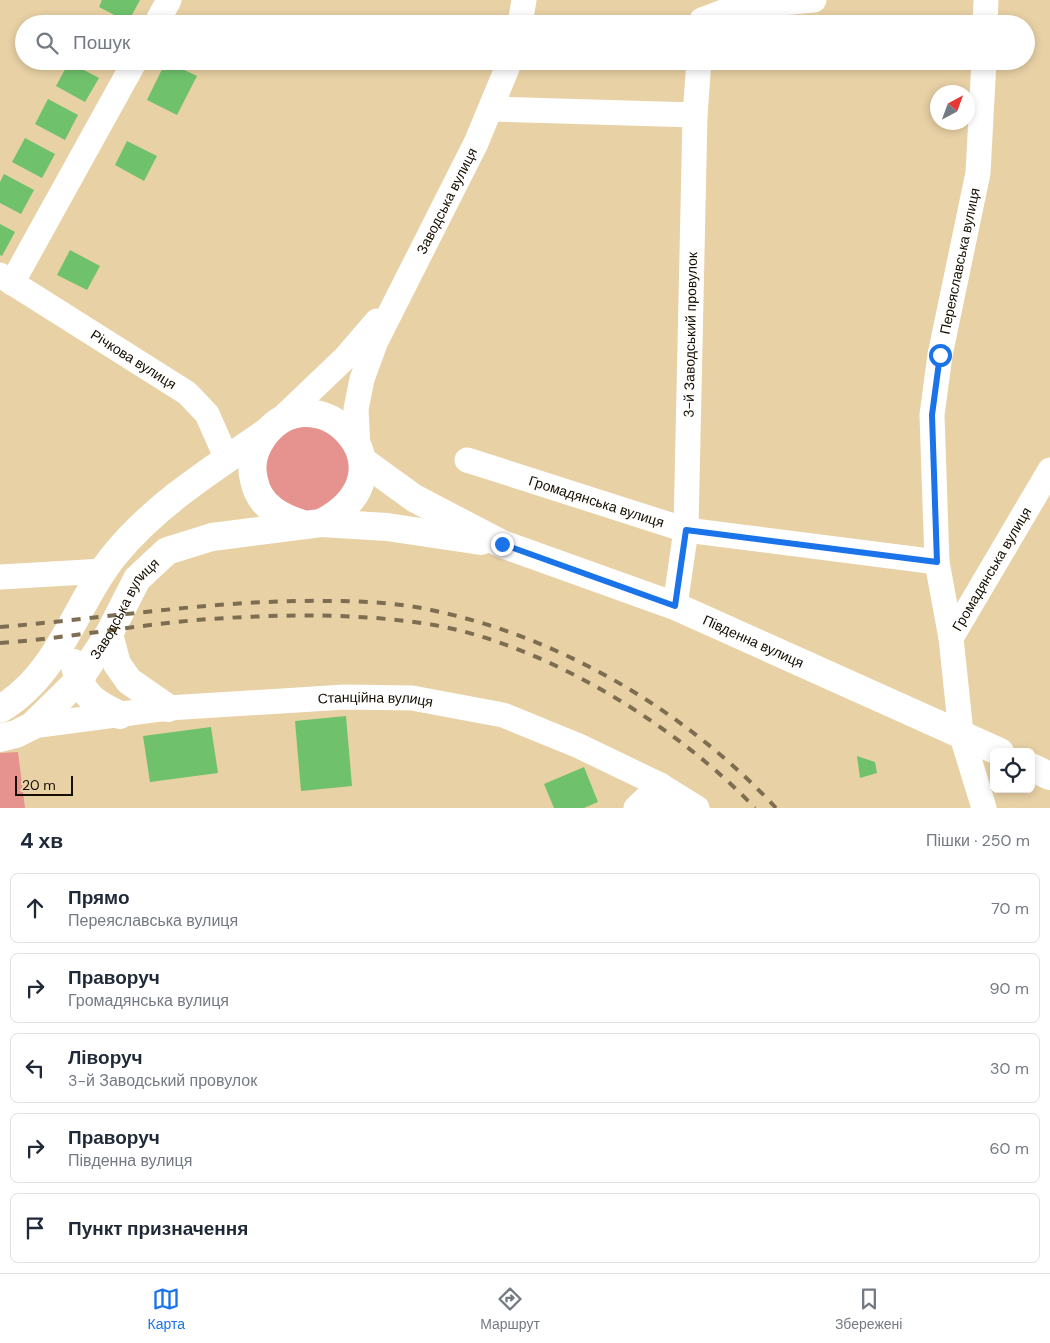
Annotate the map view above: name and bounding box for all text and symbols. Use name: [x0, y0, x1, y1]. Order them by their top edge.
search box: [15, 15, 1035, 70]
icon: search: [33, 29, 61, 57]
text: Пошук: [73, 30, 130, 55]
north arrow: [930, 85, 975, 130]
street label: Заводська вулиця: [412, 145, 481, 257]
street label: Переяславська вулиця: [936, 186, 984, 336]
street label: 3-й Заводський провулок: [679, 251, 701, 418]
street label: Річкова вулиця: [87, 326, 180, 393]
route start: [929, 344, 952, 367]
street label: Громадянська вулиця: [527, 471, 666, 531]
street label: Громадянська вулиця: [948, 504, 1035, 634]
route end: [491, 533, 514, 556]
street label: Заводська вулиця: [86, 554, 163, 663]
street label: Південна вулиця: [700, 611, 807, 672]
street label: Станційна вулиця: [317, 688, 435, 711]
map controls: [990, 748, 1035, 793]
button: locate: [990, 748, 1035, 793]
scale bar: [15, 773, 72, 796]
text: 20 m: [22, 776, 56, 794]
text: 4 хв: [20, 827, 63, 855]
text: Пішки · 250 m: [926, 830, 1030, 851]
text: Прямо: [68, 885, 130, 910]
icon: ahead: [21, 894, 49, 922]
text: 70 m: [991, 898, 1029, 919]
text: Переяславська вулиця: [68, 910, 238, 931]
text: Праворуч: [68, 965, 160, 990]
icon: right: [21, 974, 49, 1002]
text: 90 m: [989, 978, 1029, 999]
text: Громадянська вулиця: [68, 990, 229, 1011]
text: Ліворуч: [68, 1045, 143, 1070]
icon: left: [21, 1054, 49, 1082]
text: 30 m: [990, 1058, 1029, 1079]
text: 3-й Заводський провулок: [68, 1070, 257, 1091]
text: Праворуч: [68, 1125, 160, 1150]
icon: right: [21, 1134, 49, 1162]
text: 60 m: [989, 1138, 1029, 1159]
text: Південна вулиця: [68, 1150, 192, 1171]
icon: arrive: [21, 1214, 49, 1242]
text: Пункт призначення: [68, 1216, 248, 1241]
tab: Карта: [148, 1285, 185, 1333]
tab: Маршрут: [480, 1285, 540, 1333]
tab: Збережені: [835, 1285, 902, 1333]

